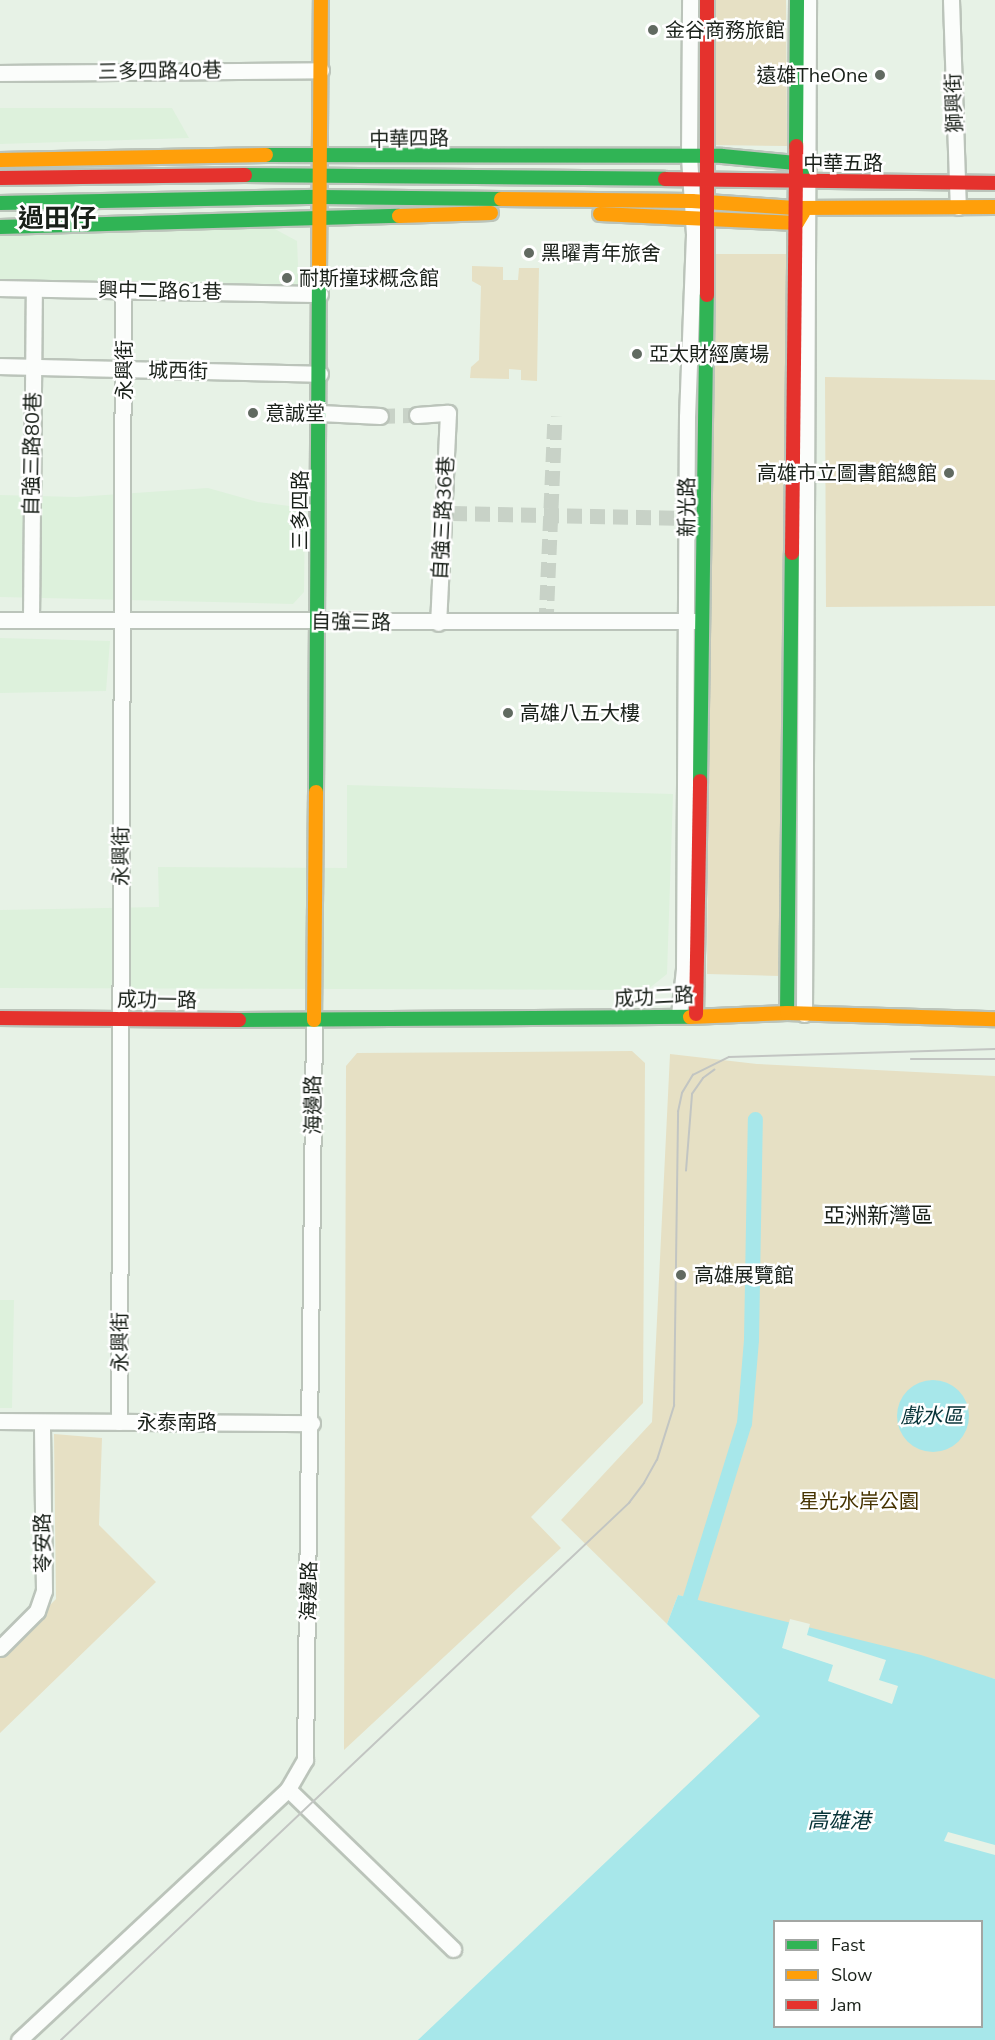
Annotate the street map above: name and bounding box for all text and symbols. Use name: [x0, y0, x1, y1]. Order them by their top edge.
place label: 金谷商務旅館: [665, 18, 785, 42]
marker: 金谷商務旅館: [646, 23, 660, 37]
street label: 三多四路40巷: [98, 58, 222, 84]
place label: 遠雄TheOne: [757, 63, 868, 87]
marker: 遠雄TheOne: [873, 68, 887, 82]
street label: 獅興街: [941, 73, 967, 133]
street label: 中華四路: [369, 126, 449, 152]
street label: 中華五路: [803, 151, 883, 175]
district label: 過田仔: [18, 203, 96, 235]
place label: 黑曜青年旅舍: [541, 241, 661, 265]
marker: 黑曜青年旅舍: [522, 246, 536, 260]
place label: 耐斯撞球概念館: [299, 266, 439, 290]
marker: 耐斯撞球概念館: [280, 271, 294, 285]
street label: 興中二路61巷: [98, 278, 222, 304]
street label: 永興街: [112, 340, 136, 400]
place label: 亞太財經廣場: [649, 342, 769, 366]
marker: 亞太財經廣場: [630, 347, 644, 361]
street label: 城西街: [148, 358, 208, 384]
street label: 自強三路80巷: [19, 392, 45, 516]
place label: 意誠堂: [265, 401, 325, 425]
marker: 意誠堂: [246, 406, 260, 420]
street label: 自強三路36巷: [428, 455, 458, 581]
place label: 高雄市立圖書館總館: [757, 461, 937, 485]
marker: 高雄市立圖書館總館: [942, 466, 956, 480]
street label: 三多四路: [288, 470, 312, 550]
street label: 新光路: [675, 477, 699, 537]
street label: 自強三路: [311, 609, 391, 635]
place label: 高雄八五大樓: [520, 701, 640, 725]
marker: 高雄八五大樓: [501, 706, 515, 720]
street label: 永興街: [109, 826, 133, 886]
street label: 成功二路: [613, 983, 695, 1011]
street label: 成功一路: [117, 987, 197, 1013]
street label: 海邊路: [301, 1075, 325, 1135]
district label: 亞洲新灣區: [823, 1204, 933, 1230]
place label: 高雄展覽館: [694, 1263, 794, 1287]
marker: 高雄展覽館: [672, 1266, 690, 1284]
street label: 永興街: [108, 1312, 132, 1372]
water label: 戲水區: [901, 1403, 963, 1429]
street label: 永泰南路: [137, 1410, 217, 1434]
park label: 星光水岸公園: [799, 1489, 919, 1513]
street label: 苓安路: [30, 1513, 56, 1573]
street label: 海邊路: [296, 1561, 322, 1621]
water label: 高雄港: [808, 1808, 870, 1834]
legend: [773, 1920, 983, 2028]
text: Fast: [831, 1933, 865, 1957]
text: Slow: [831, 1963, 872, 1987]
text: Jam: [831, 1993, 862, 2017]

